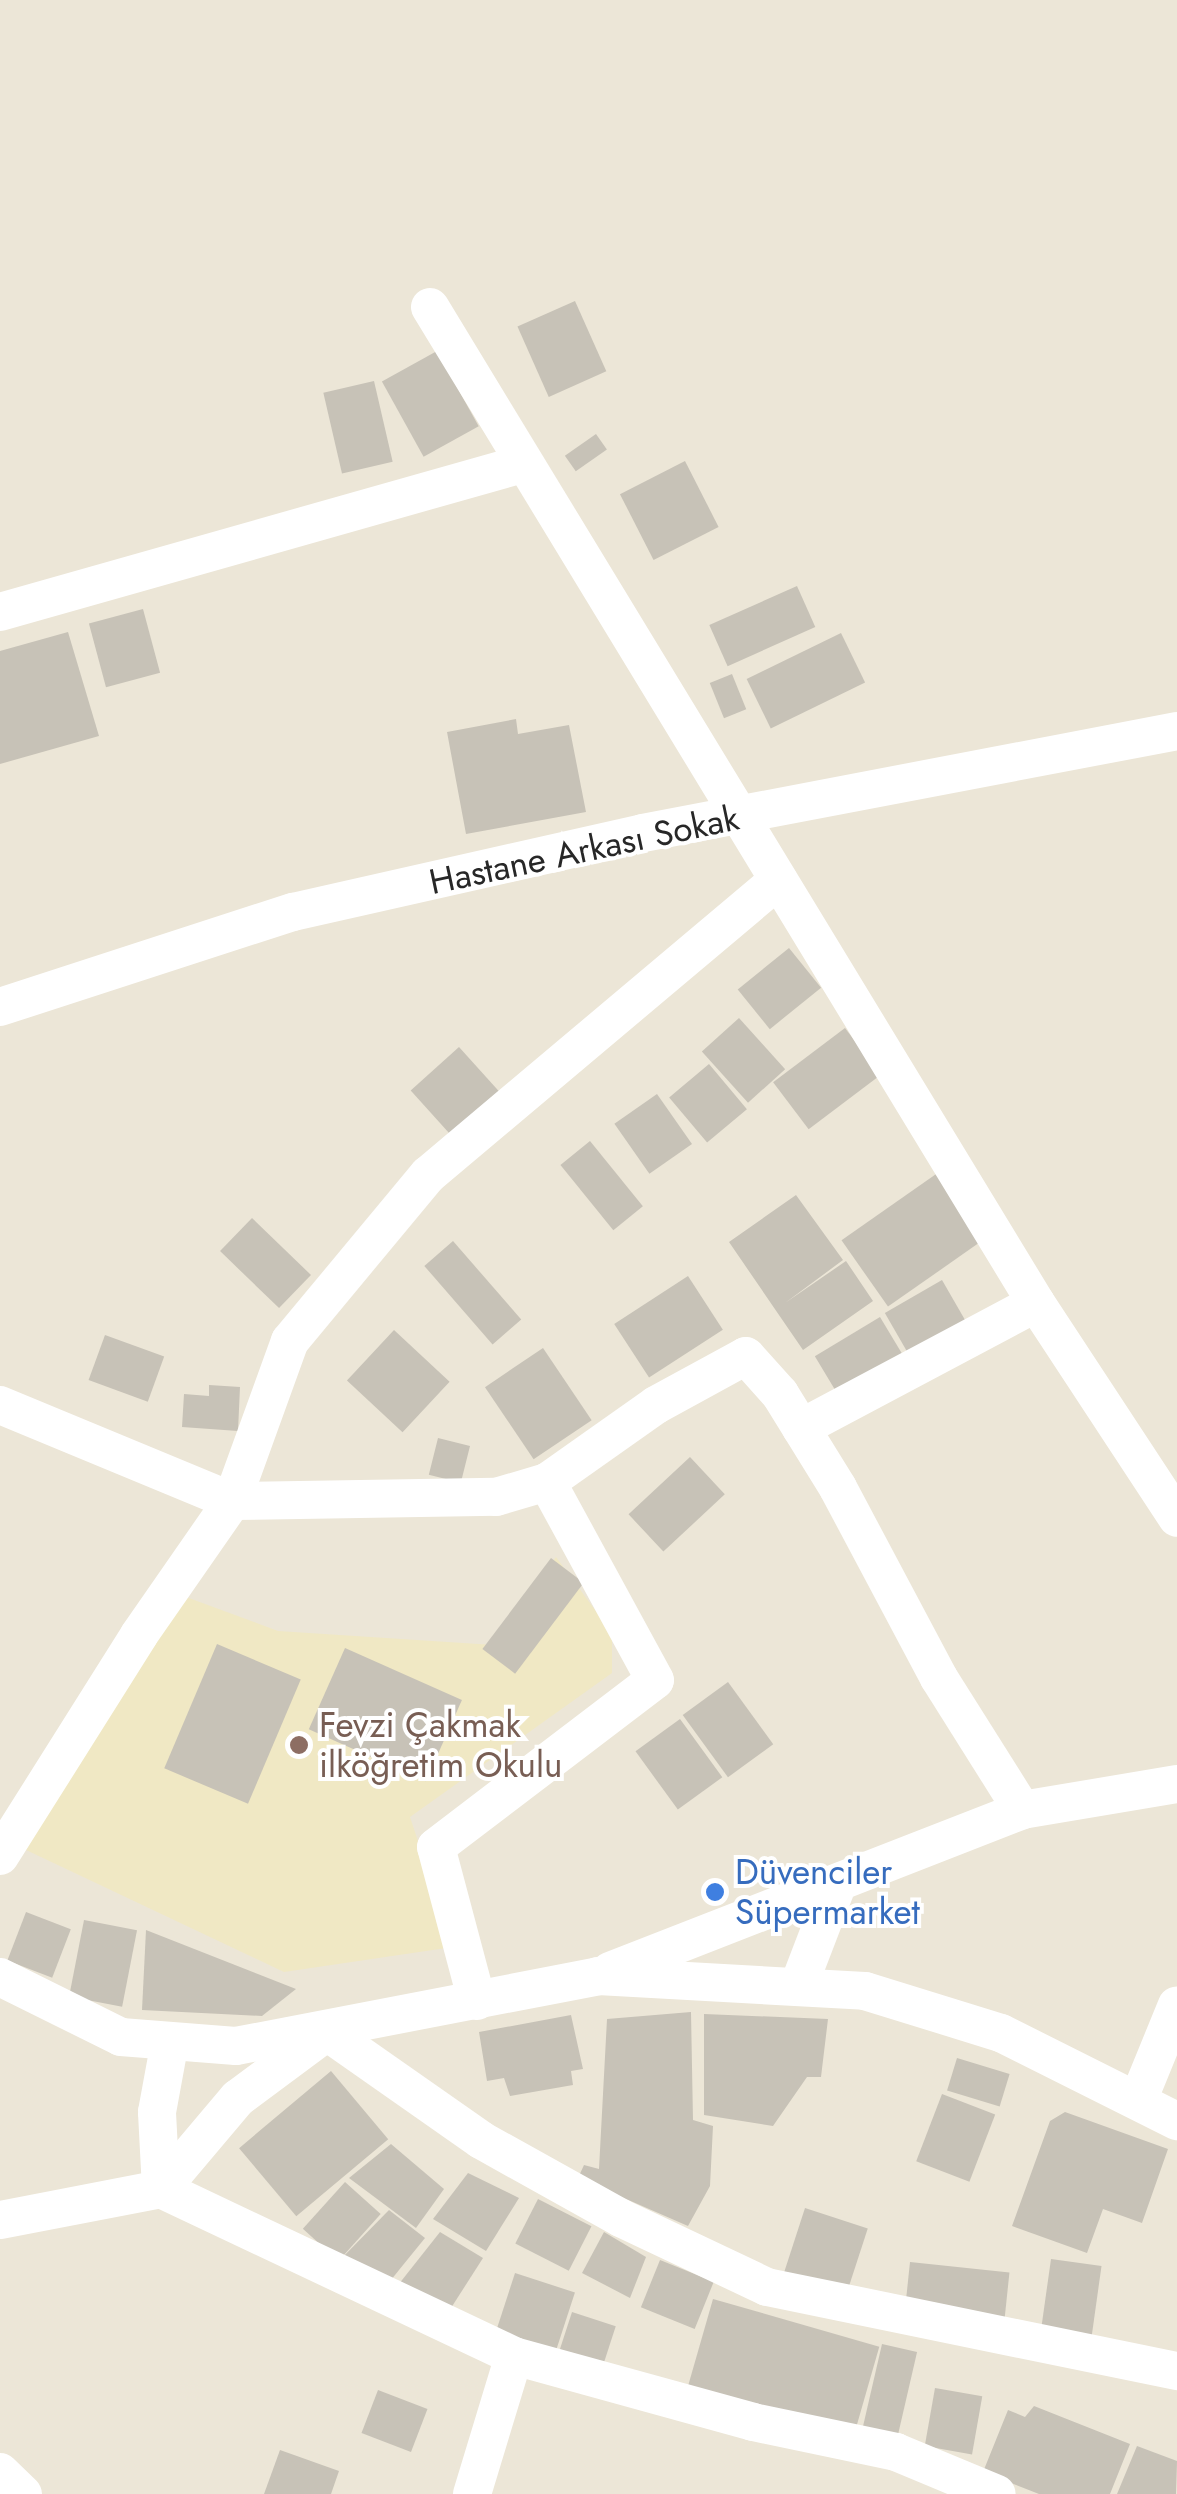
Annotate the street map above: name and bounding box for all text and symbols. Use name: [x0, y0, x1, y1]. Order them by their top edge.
street label: Hastane Arkası Sokak: [426, 797, 742, 903]
place label: Fevzi Çakmak ilköğretim Okulu: [319, 1704, 562, 1786]
marker: Fevzi Çakmak ilköğretim Okulu: [288, 1734, 310, 1756]
place label: Düvenciler Süpermarket: [735, 1851, 920, 1933]
marker: Düvenciler Süpermarket: [704, 1881, 726, 1903]

